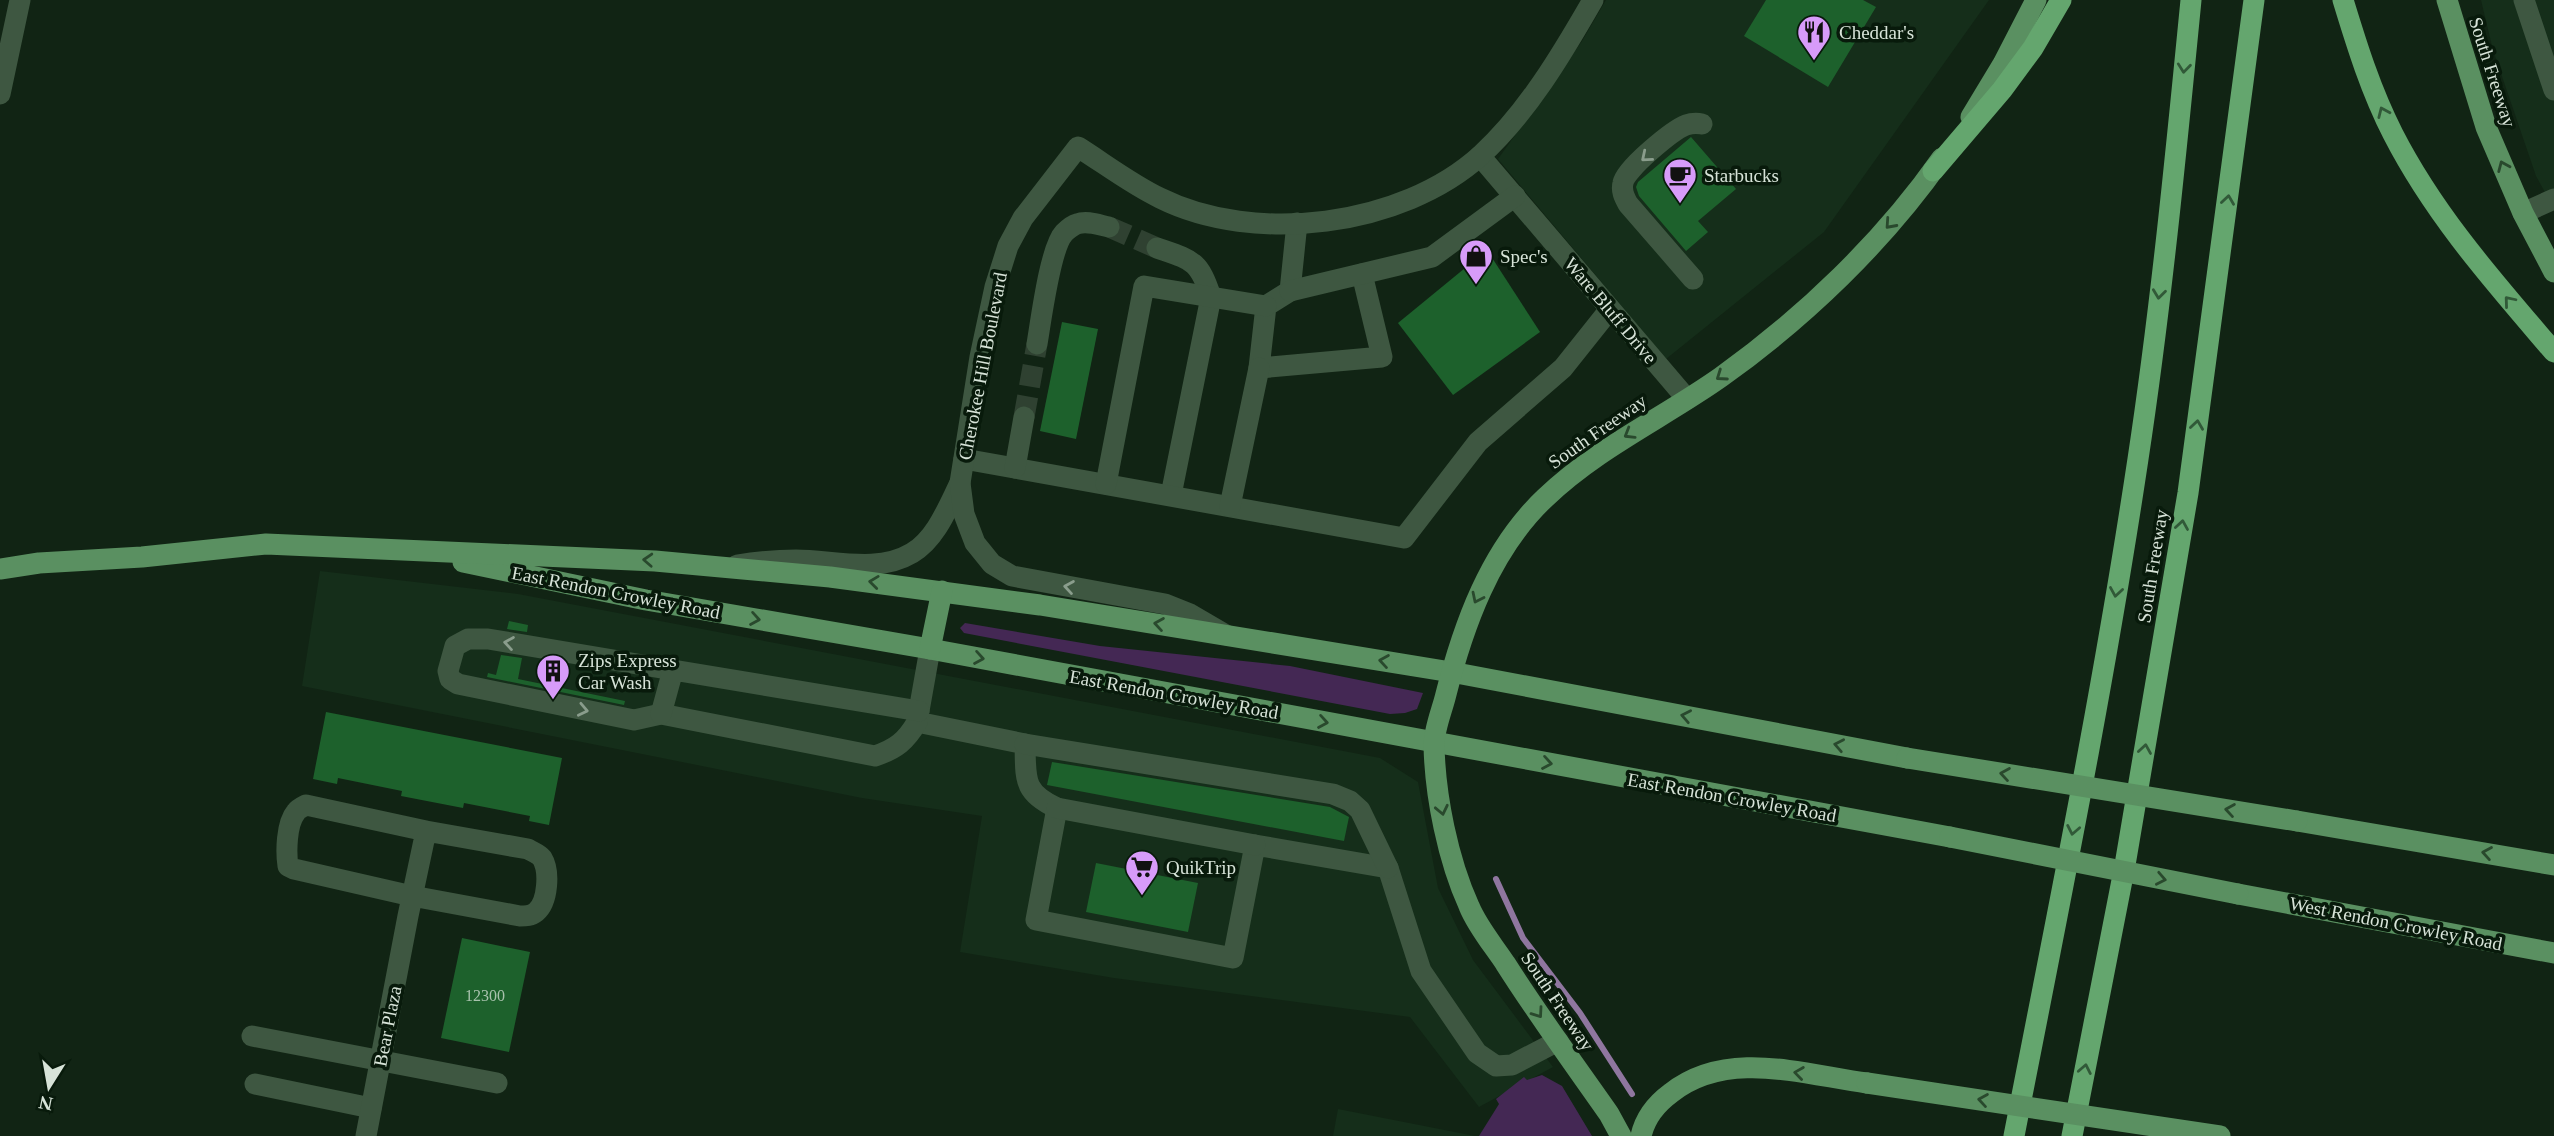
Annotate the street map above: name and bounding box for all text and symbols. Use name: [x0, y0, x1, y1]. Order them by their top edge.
restaurant icon: Cheddar's: [1795, 13, 1833, 62]
street label: South Freeway: [2465, 14, 2520, 130]
place label: Cheddar's: [1839, 22, 1914, 43]
one-way arrow: [2177, 63, 2192, 74]
one-way arrow: [2378, 107, 2392, 119]
one-way arrow: [1641, 148, 1653, 161]
cafe icon: Starbucks: [1661, 156, 1699, 205]
one-way arrow: [2497, 161, 2511, 173]
place label: Starbucks: [1704, 165, 1779, 186]
one-way arrow: [2221, 194, 2236, 206]
one-way arrow: [1886, 216, 1898, 229]
shop icon: Spec's: [1457, 237, 1495, 286]
place label: Spec's: [1500, 246, 1548, 267]
street label: Ware Bluff Drive: [1560, 253, 1661, 368]
street label: Cherokee Hill Boulevard: [954, 270, 1011, 462]
one-way arrow: [2152, 288, 2167, 300]
one-way arrow: [2505, 296, 2517, 309]
one-way arrow: [1716, 368, 1729, 380]
street label: South Freeway: [1544, 390, 1651, 473]
one-way arrow: [2189, 419, 2204, 431]
one-way arrow: [1623, 426, 1636, 439]
street label: South Freeway: [2133, 507, 2172, 624]
one-way arrow: [2174, 519, 2189, 531]
one-way arrow: [642, 553, 653, 568]
street label: East Rendon Crowley Road: [510, 562, 722, 623]
one-way arrow: [868, 575, 880, 590]
one-way arrow: [1063, 580, 1074, 595]
one-way arrow: [2109, 586, 2124, 598]
one-way arrow: [1472, 591, 1486, 603]
one-way arrow: [749, 611, 761, 626]
one-way arrow: [1154, 617, 1165, 632]
one-way arrow: [503, 636, 515, 651]
place label: Zips Express Car Wash: [578, 650, 677, 693]
one-way arrow: [973, 650, 985, 665]
building icon: Zips Express Car Wash: [534, 652, 572, 701]
one-way arrow: [1378, 654, 1390, 669]
street label: East Rendon Crowley Road: [1068, 666, 1280, 723]
one-way arrow: [577, 701, 589, 716]
one-way arrow: [1680, 709, 1692, 724]
one-way arrow: [1317, 713, 1329, 728]
one-way arrow: [1833, 738, 1845, 753]
one-way arrow: [2137, 743, 2152, 755]
one-way arrow: [1541, 755, 1553, 770]
one-way arrow: [1999, 767, 2011, 782]
street label: East Rendon Crowley Road: [1626, 769, 1838, 826]
one-way arrow: [2224, 803, 2236, 818]
one-way arrow: [1434, 804, 1449, 816]
one-way arrow: [2066, 824, 2081, 836]
one-way arrow: [2481, 846, 2493, 861]
supermarket icon: QuikTrip: [1123, 848, 1161, 897]
place label: QuikTrip: [1166, 857, 1236, 878]
one-way arrow: [2155, 870, 2167, 885]
street label: West Rendon Crowley Road: [2288, 893, 2505, 955]
street label: South Freeway: [1517, 948, 1599, 1055]
street label: Bear Plaza: [369, 983, 406, 1068]
house number: 12300: [465, 987, 505, 1004]
one-way arrow: [1530, 1005, 1542, 1018]
north arrow: [14, 1052, 84, 1122]
one-way arrow: [2077, 1063, 2092, 1075]
one-way arrow: [1793, 1066, 1805, 1081]
text: N: [37, 1092, 55, 1115]
one-way arrow: [1977, 1093, 1988, 1108]

